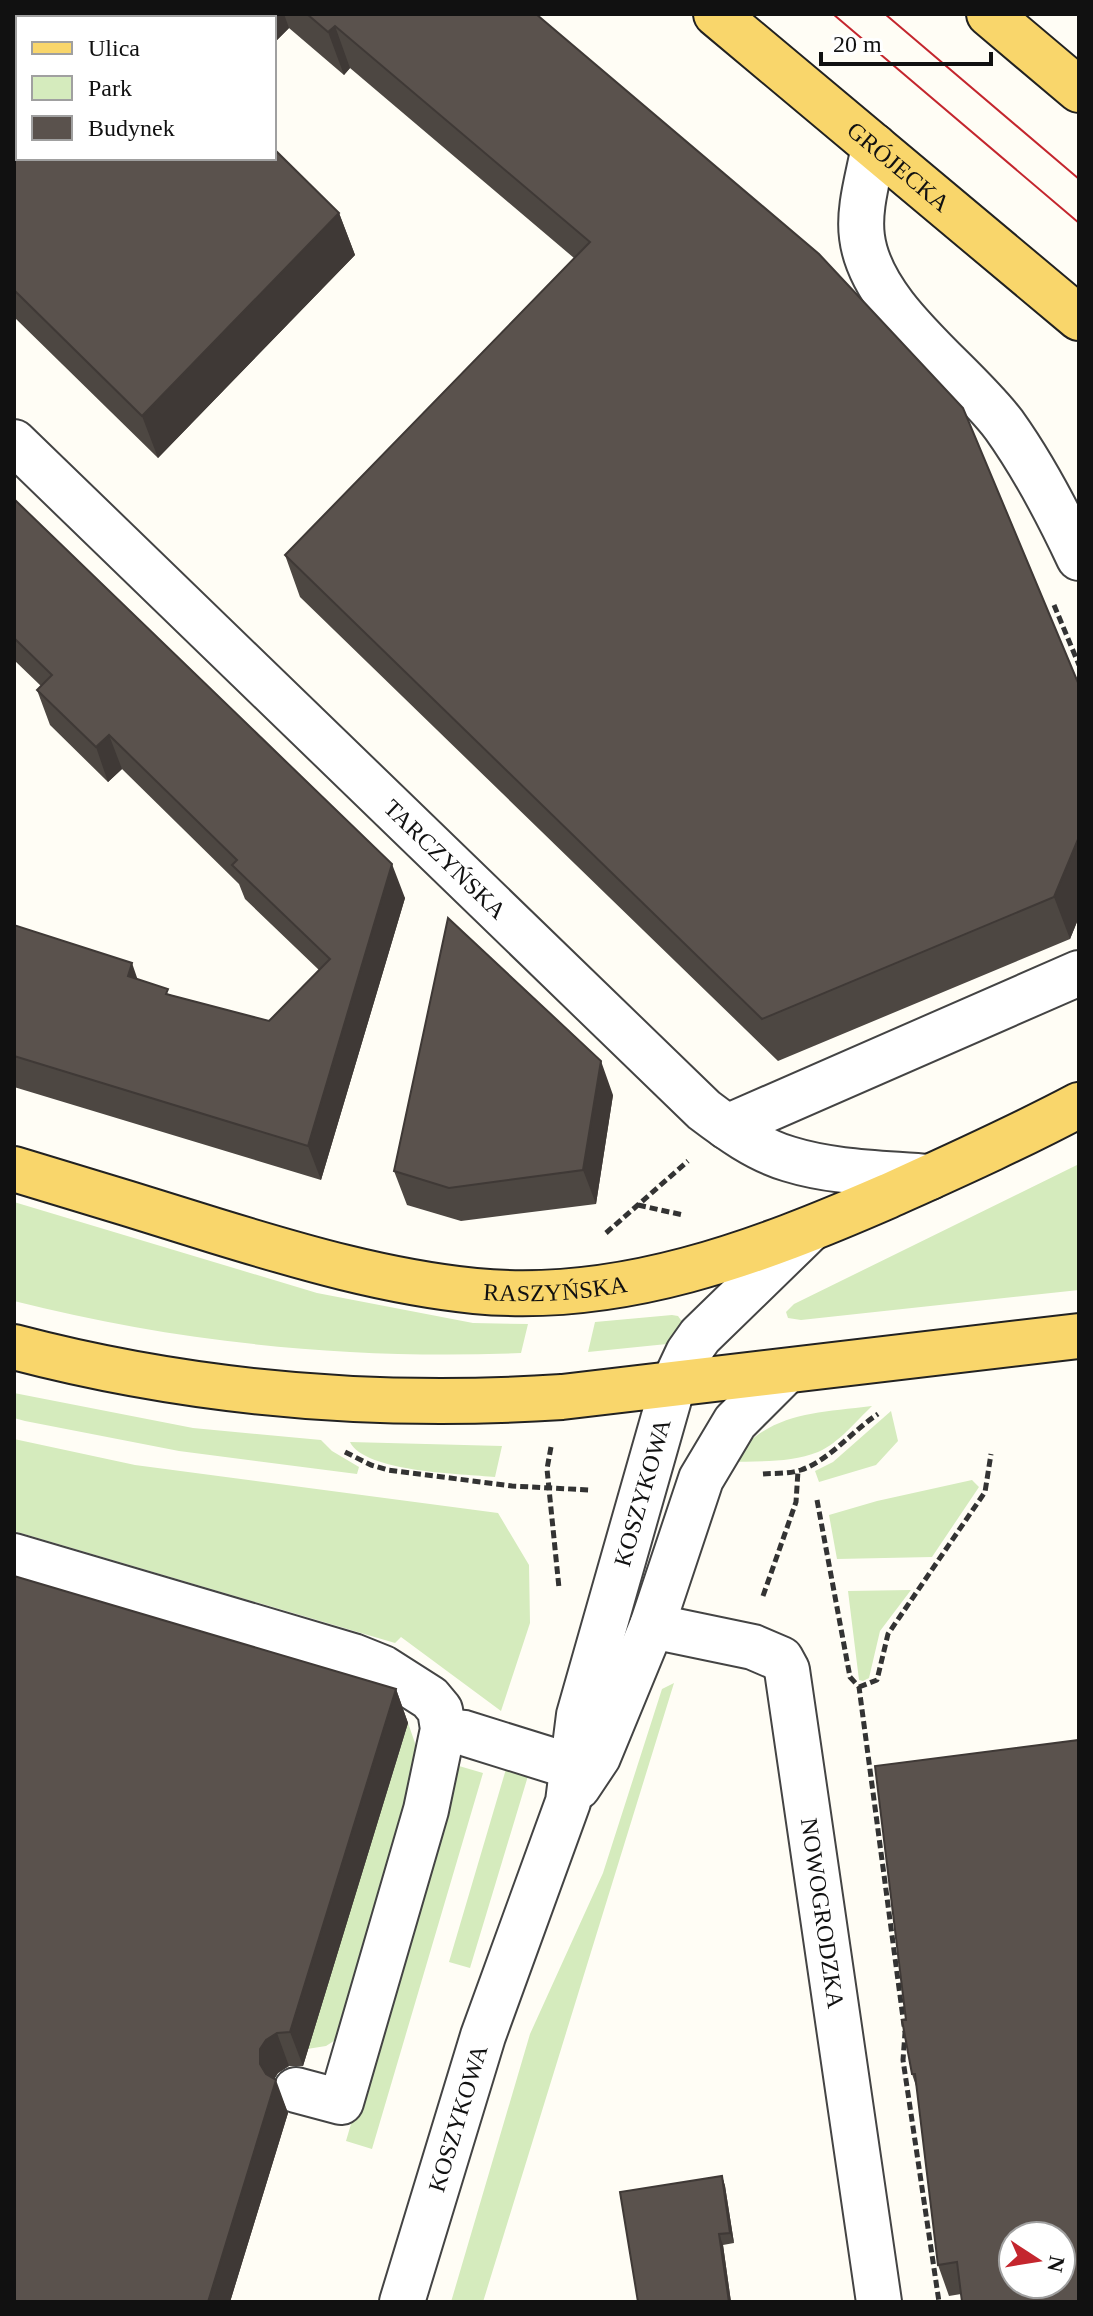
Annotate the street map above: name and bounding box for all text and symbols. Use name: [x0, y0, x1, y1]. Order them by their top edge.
legend: [16, 16, 276, 160]
scale bar: [821, 16, 991, 66]
text: 20 m: [833, 31, 882, 57]
text: Ulica: [88, 35, 140, 61]
text: Park: [88, 75, 132, 101]
text: Budynek: [88, 115, 175, 141]
street label: GRÓJECKA: [842, 117, 955, 217]
street label: TARCZYŃSKA: [379, 795, 512, 925]
street label: RASZYŃSKA: [483, 1271, 630, 1306]
street label: KOSZYKOWA: [609, 1415, 676, 1569]
street label: NOWOGRODZKA: [796, 1816, 849, 2011]
street label: KOSZYKOWA: [423, 2041, 493, 2195]
north arrow: [997, 2220, 1077, 2300]
text: N: [1042, 2254, 1070, 2275]

